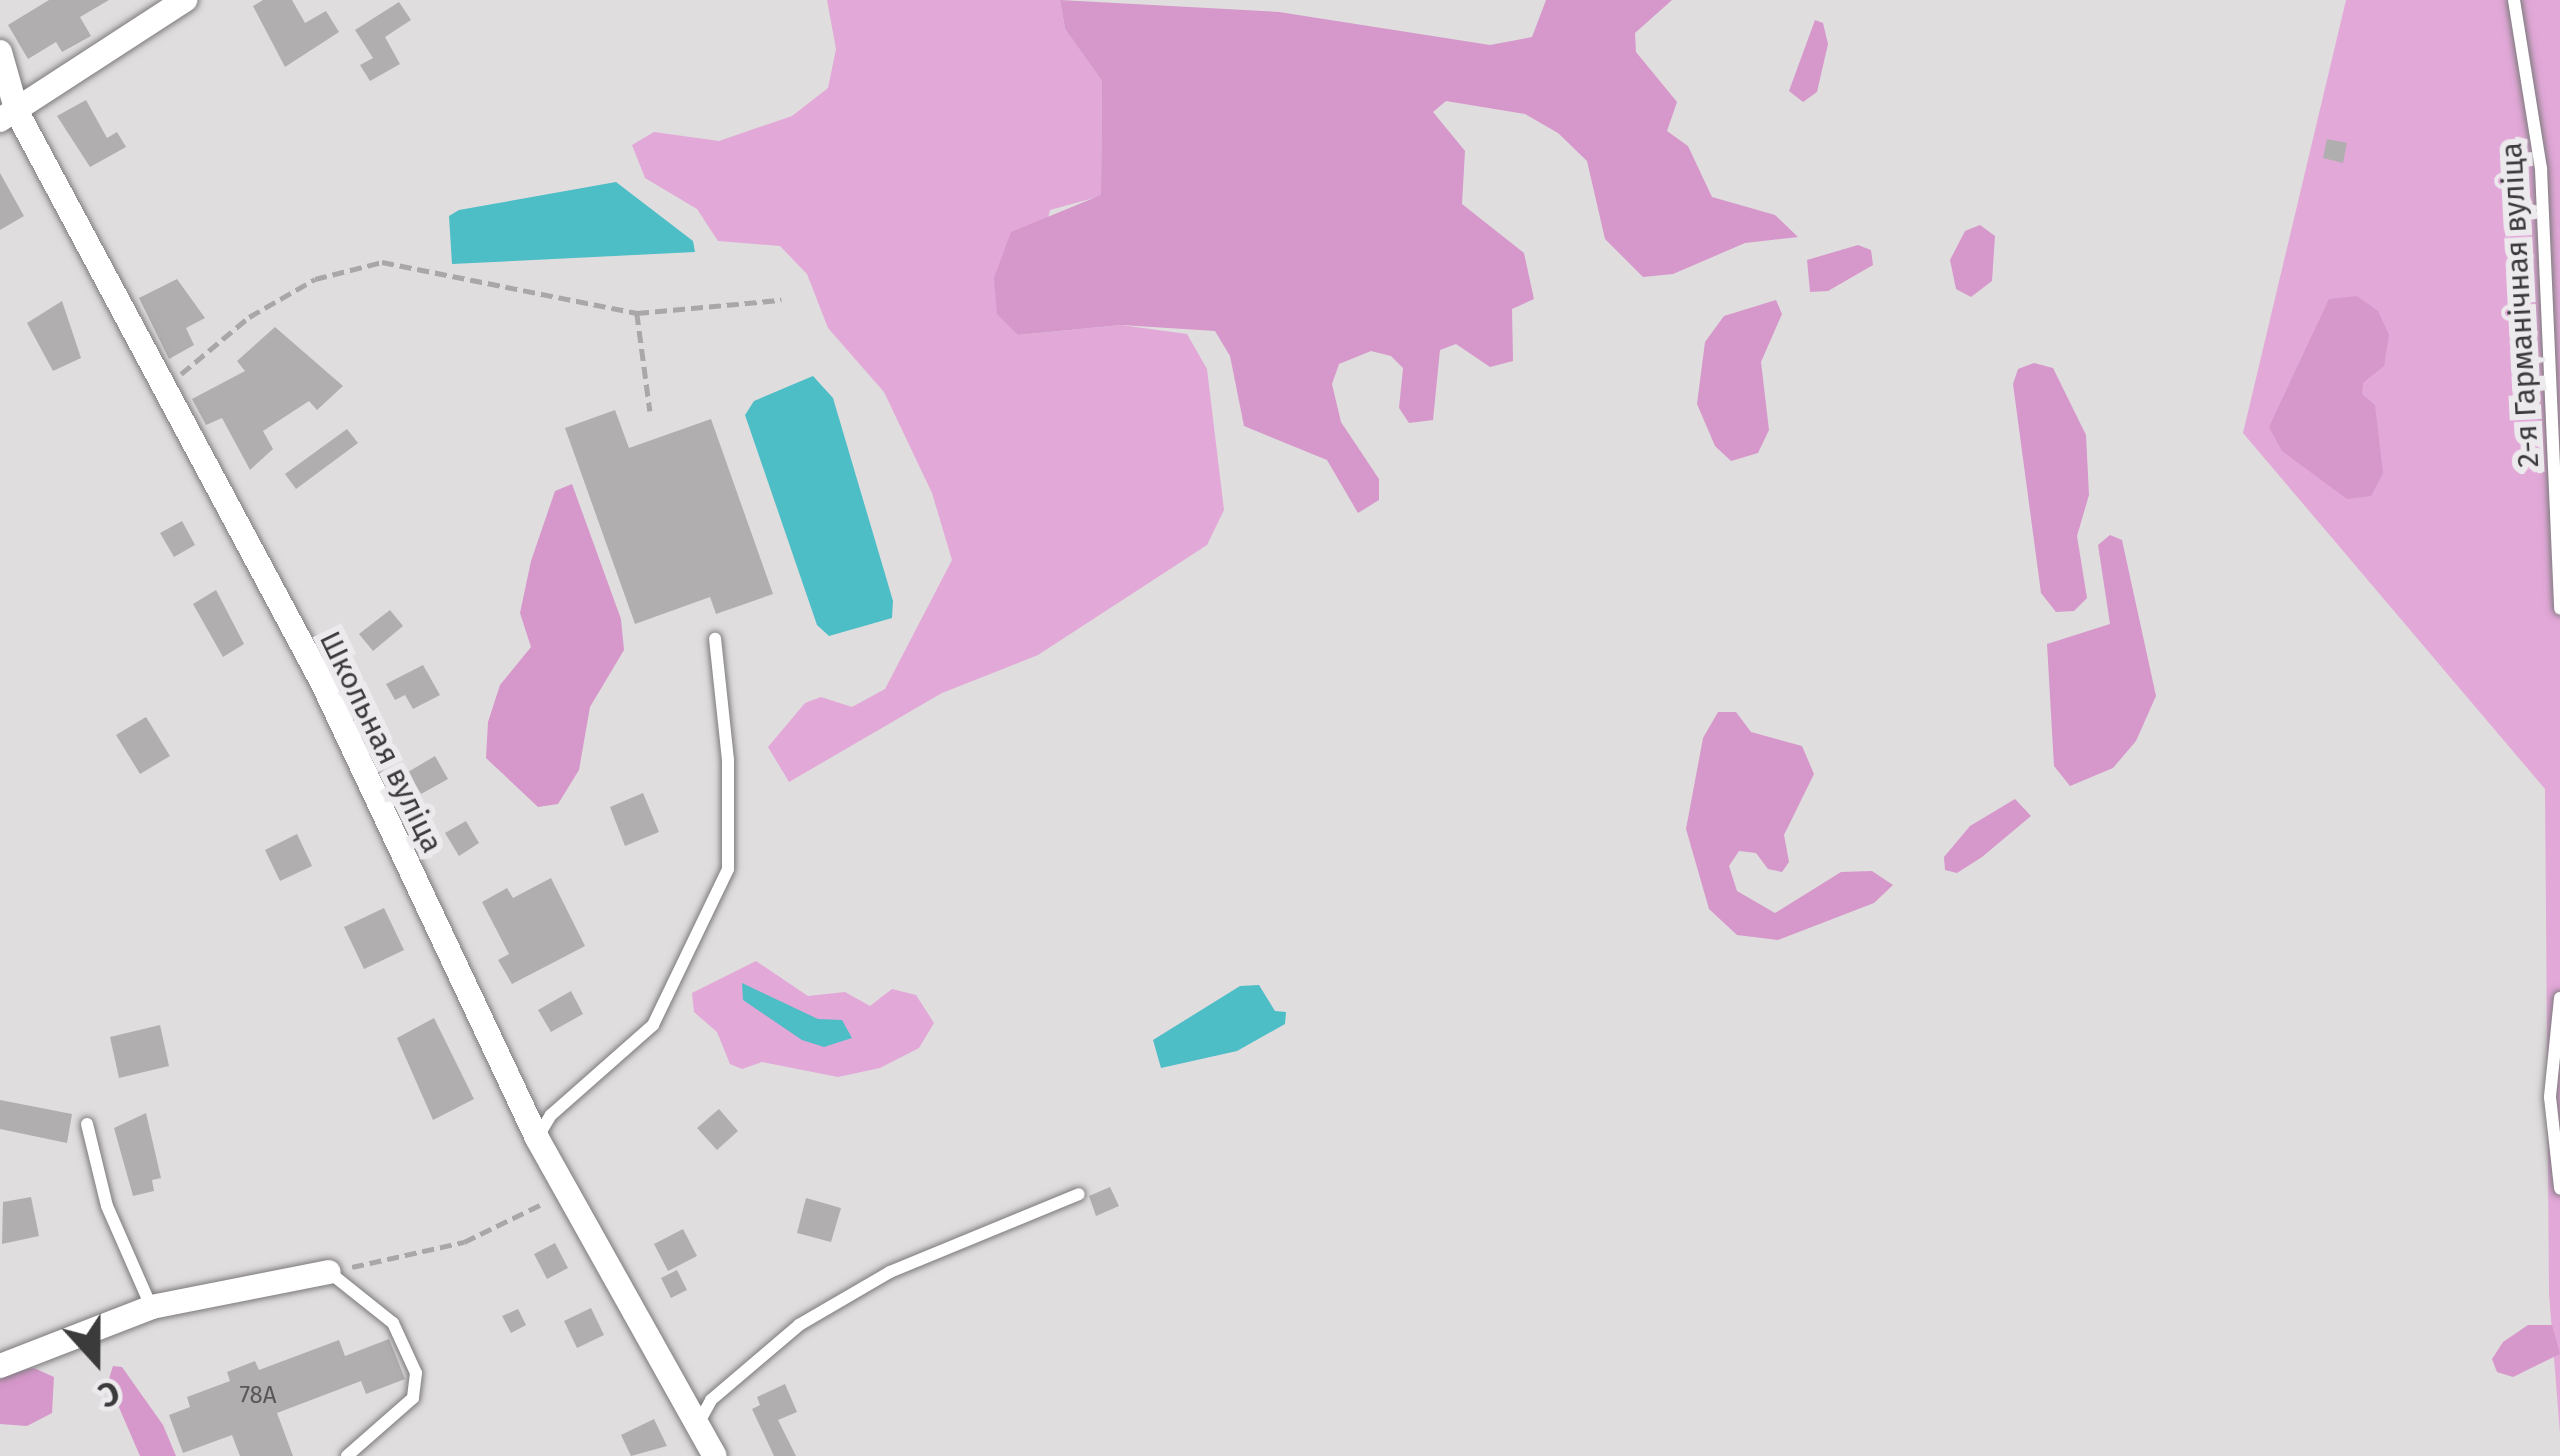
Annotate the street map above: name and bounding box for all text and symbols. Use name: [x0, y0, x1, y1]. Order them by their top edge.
street label: 2-я Гарманічная вуліца: [2494, 141, 2546, 469]
street label: Школьная вуліца: [312, 625, 450, 859]
north arrow: [36, 1300, 156, 1420]
text: С: [93, 1372, 125, 1416]
house number: 78А: [239, 1382, 277, 1410]

